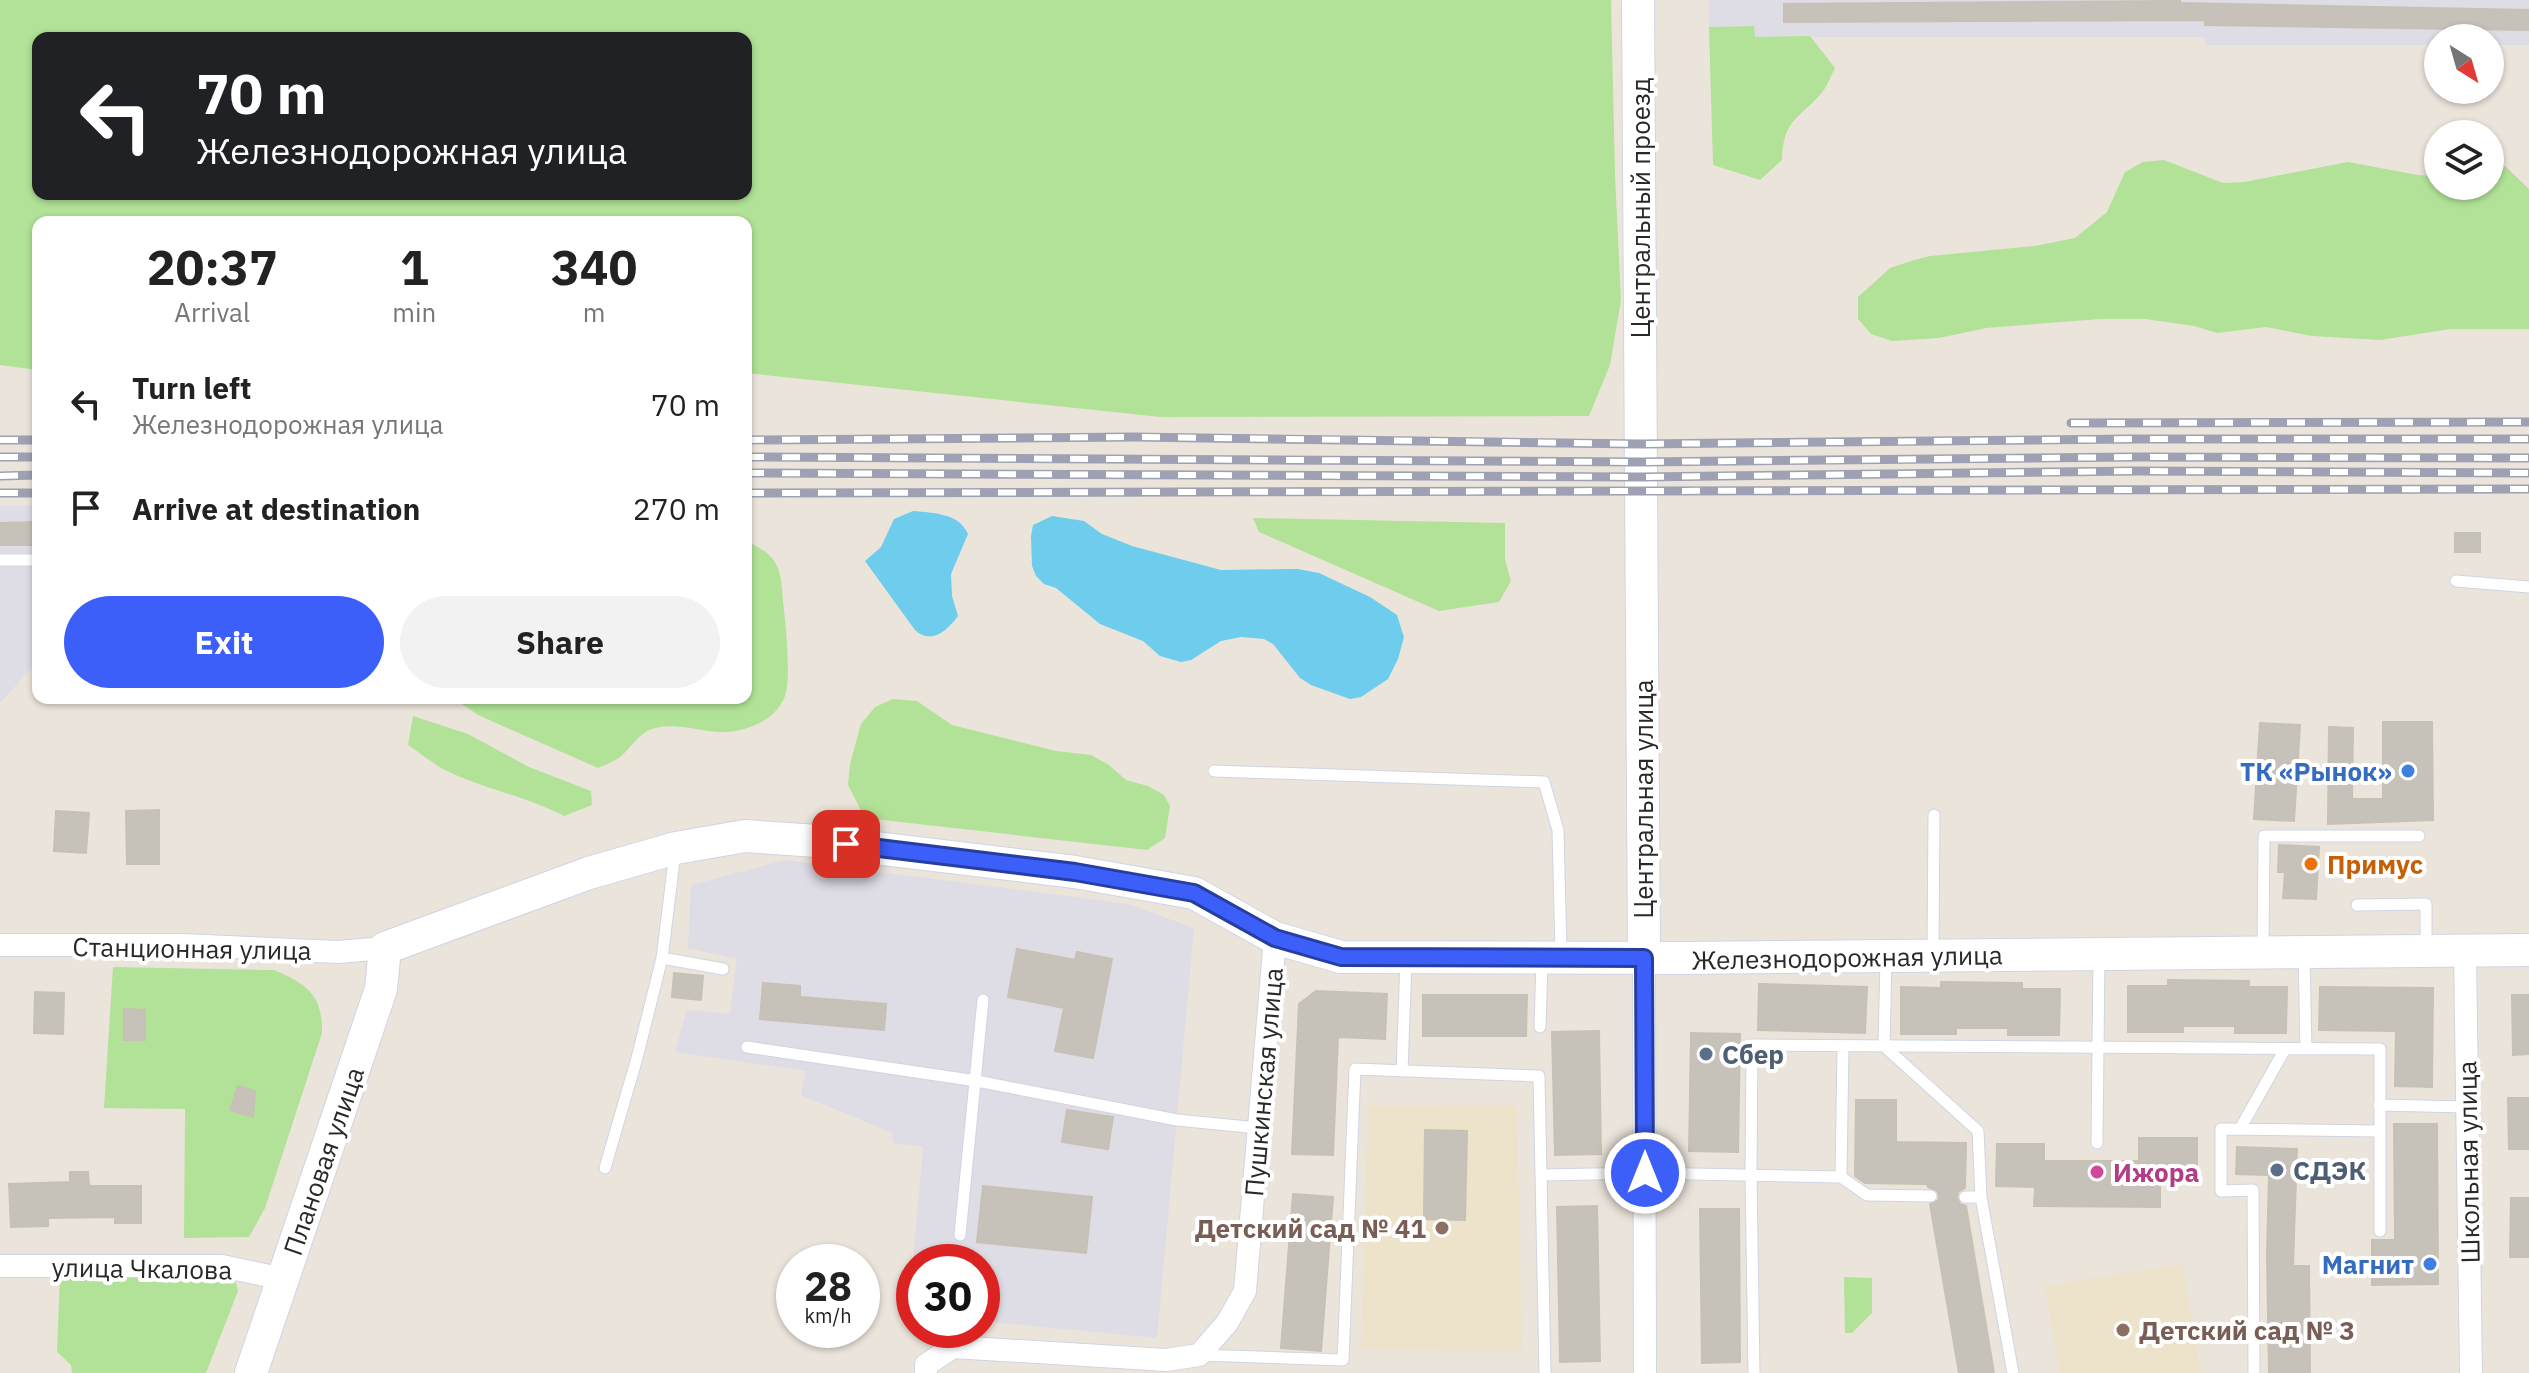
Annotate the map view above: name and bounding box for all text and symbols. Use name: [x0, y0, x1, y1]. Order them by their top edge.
north arrow: [2424, 24, 2504, 104]
map controls: [2424, 24, 2504, 200]
text: 70 m: [196, 57, 326, 129]
icon: left: [64, 64, 168, 168]
street label: Центральный проезд: [1623, 77, 1657, 339]
button: layers: [2424, 120, 2504, 200]
text: Железнодорожная улица: [196, 127, 627, 174]
text: 20:37: [147, 236, 278, 298]
text: 1: [400, 236, 429, 298]
text: 340: [551, 236, 637, 298]
text: Arrival: [174, 295, 250, 329]
text: min: [392, 295, 436, 329]
text: m: [583, 295, 605, 329]
text: Turn left: [132, 368, 251, 407]
icon: left: [64, 382, 108, 426]
text: 70 m: [651, 385, 720, 424]
text: Железнодорожная улица: [132, 407, 443, 441]
icon: arrive: [64, 486, 108, 530]
text: Arrive at destination: [132, 489, 420, 528]
text: 270 m: [633, 489, 720, 528]
button: Exit: [64, 596, 384, 688]
button: Share: [400, 596, 720, 688]
street label: Центральная улица: [1626, 679, 1660, 919]
place label: ТК «Рынок»: [2240, 754, 2392, 788]
marker: ТК «Рынок»: [2399, 762, 2417, 780]
pin: [812, 810, 880, 878]
icon: arrive: [824, 822, 868, 866]
place label: Примус: [2327, 847, 2423, 881]
marker: Примус: [2302, 855, 2320, 873]
street label: Станционная улица: [72, 929, 312, 967]
street label: Железнодорожная улица: [1691, 937, 2003, 977]
street label: Пушкинская улица: [1236, 966, 1290, 1198]
place label: Сбер: [1722, 1037, 1784, 1071]
marker: Сбер: [1697, 1045, 1715, 1063]
street label: Школьная улица: [2449, 1060, 2487, 1264]
street label: Плановая улица: [275, 1062, 371, 1260]
position arrow: [1603, 1131, 1687, 1215]
place label: СДЭК: [2293, 1153, 2366, 1187]
place label: Ижора: [2113, 1155, 2200, 1189]
marker: СДЭК: [2268, 1161, 2286, 1179]
marker: Ижора: [2088, 1163, 2106, 1181]
place label: Детский сад № 41: [1195, 1211, 1426, 1245]
marker: Детский сад № 41: [1433, 1219, 1451, 1237]
speed limit sign: 30: [896, 1244, 1000, 1348]
place label: Магнит: [2322, 1247, 2414, 1281]
street label: улица Чкалова: [51, 1249, 233, 1287]
marker: Магнит: [2421, 1255, 2439, 1273]
text: 28: [804, 1260, 852, 1312]
text: km/h: [804, 1302, 852, 1329]
place label: Детский сад № 3: [2139, 1313, 2355, 1347]
marker: Детский сад № 3: [2114, 1321, 2132, 1339]

